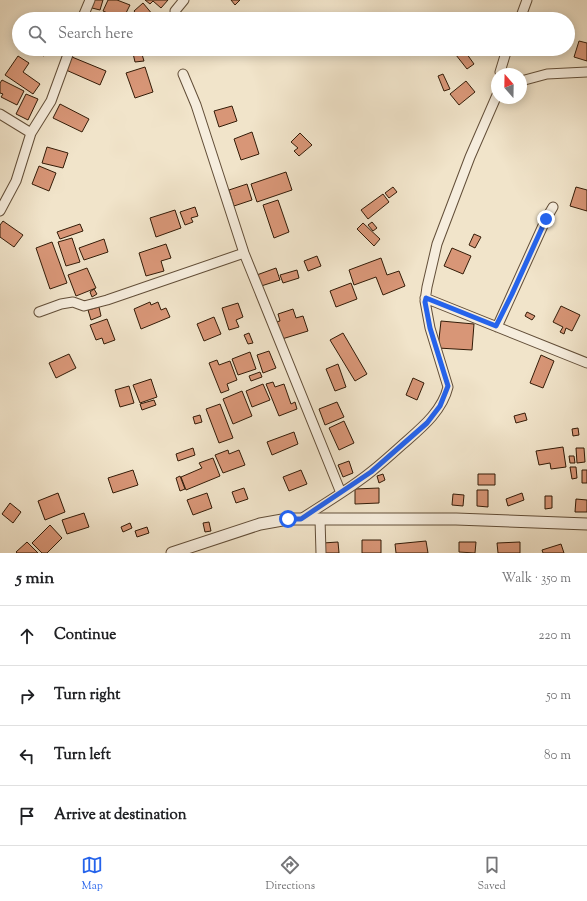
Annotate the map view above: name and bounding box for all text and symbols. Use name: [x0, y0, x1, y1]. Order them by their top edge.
search box: [12, 12, 575, 56]
icon: search: [26, 23, 48, 45]
text: Search here: [58, 24, 133, 45]
north arrow: [491, 68, 527, 104]
route end: [537, 210, 555, 228]
route start: [279, 510, 297, 528]
text: 5 min: [16, 567, 54, 591]
text: Walk · 350 m: [502, 570, 571, 588]
icon: ahead: [16, 625, 38, 647]
text: Continue: [54, 625, 116, 646]
text: 220 m: [538, 627, 571, 645]
icon: right: [16, 685, 38, 707]
text: Turn right: [54, 685, 120, 706]
text: 50 m: [546, 687, 571, 705]
icon: left: [16, 745, 38, 767]
text: Turn left: [54, 745, 111, 766]
text: 80 m: [544, 747, 571, 765]
icon: arrive: [16, 805, 38, 827]
text: Arrive at destination: [54, 805, 187, 826]
tab: Map: [81, 854, 103, 894]
tab: Directions: [266, 854, 315, 894]
tab: Saved: [478, 854, 506, 894]

